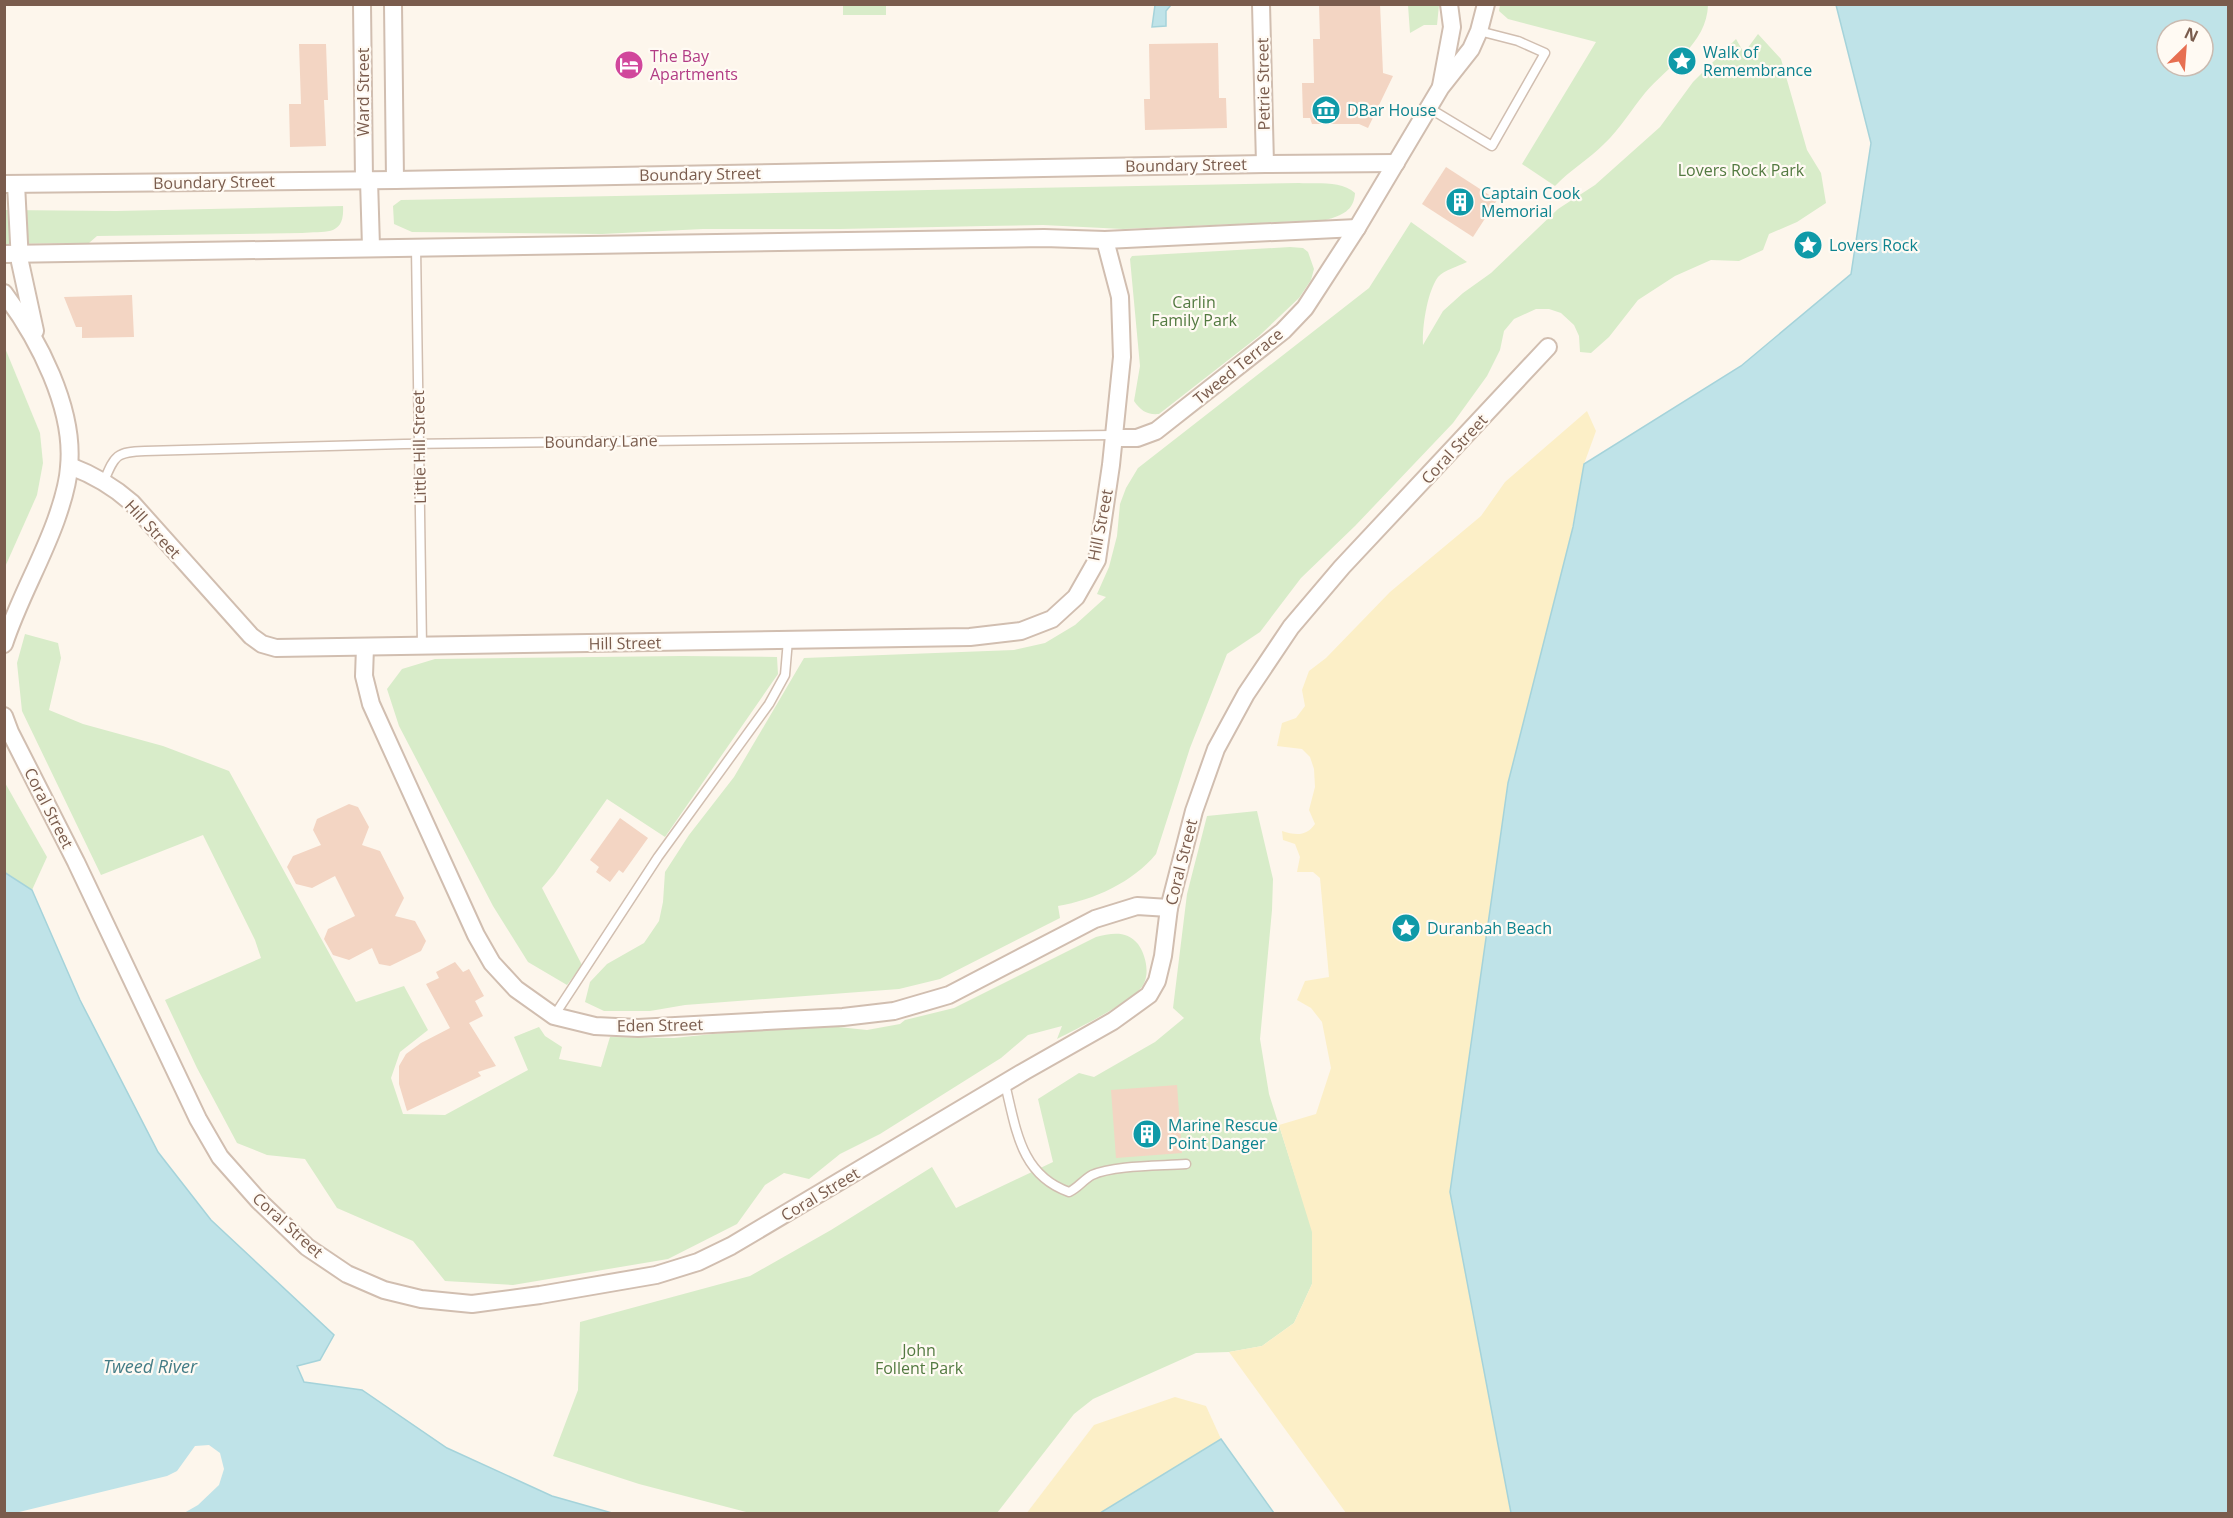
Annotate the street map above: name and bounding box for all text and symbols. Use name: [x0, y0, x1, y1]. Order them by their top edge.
north arrow: [2155, 18, 2215, 78]
text: N: [2181, 22, 2202, 47]
street label: Petrie Street: [1251, 37, 1275, 131]
place label: Walk of Remembrance: [1703, 41, 1812, 81]
place label: The Bay Apartments: [650, 45, 738, 85]
place icon: Walk of Remembrance: [1666, 45, 1698, 77]
street label: Ward Street: [352, 47, 374, 136]
hotel icon: The Bay Apartments: [613, 49, 645, 81]
museum icon: DBar House: [1310, 94, 1342, 126]
place label: DBar House: [1347, 99, 1436, 121]
street label: Boundary Street: [1125, 153, 1247, 177]
park label: Lovers Rock Park: [1678, 159, 1805, 181]
street label: Boundary Street: [639, 162, 761, 186]
street label: Boundary Street: [153, 170, 275, 194]
place label: Captain Cook Memorial: [1481, 182, 1581, 222]
building icon: Captain Cook Memorial: [1444, 186, 1476, 218]
place icon: Lovers Rock: [1792, 229, 1824, 261]
place label: Lovers Rock: [1829, 234, 1918, 256]
park label: Carlin Family Park: [1151, 291, 1237, 331]
street label: Tweed Terrace: [1189, 323, 1287, 409]
street label: Little Hill Street: [407, 390, 431, 504]
street label: Coral Street: [1416, 409, 1492, 489]
street label: Boundary Lane: [544, 429, 658, 453]
street label: Hill Street: [1082, 487, 1118, 563]
street label: Hill Street: [120, 495, 186, 563]
street label: Hill Street: [588, 631, 662, 655]
street label: Coral Street: [19, 764, 79, 852]
street label: Coral Street: [1160, 816, 1202, 907]
place icon: Duranbah Beach: [1390, 912, 1422, 944]
place label: Duranbah Beach: [1427, 917, 1552, 939]
street label: Eden Street: [617, 1013, 704, 1037]
place label: Marine Rescue Point Danger: [1168, 1114, 1278, 1154]
building icon: Marine Rescue Point Danger: [1131, 1118, 1163, 1150]
street label: Coral Street: [777, 1162, 864, 1226]
street label: Coral Street: [248, 1187, 328, 1263]
park label: John Follent Park: [875, 1339, 964, 1379]
water label: Tweed River: [103, 1354, 198, 1378]

